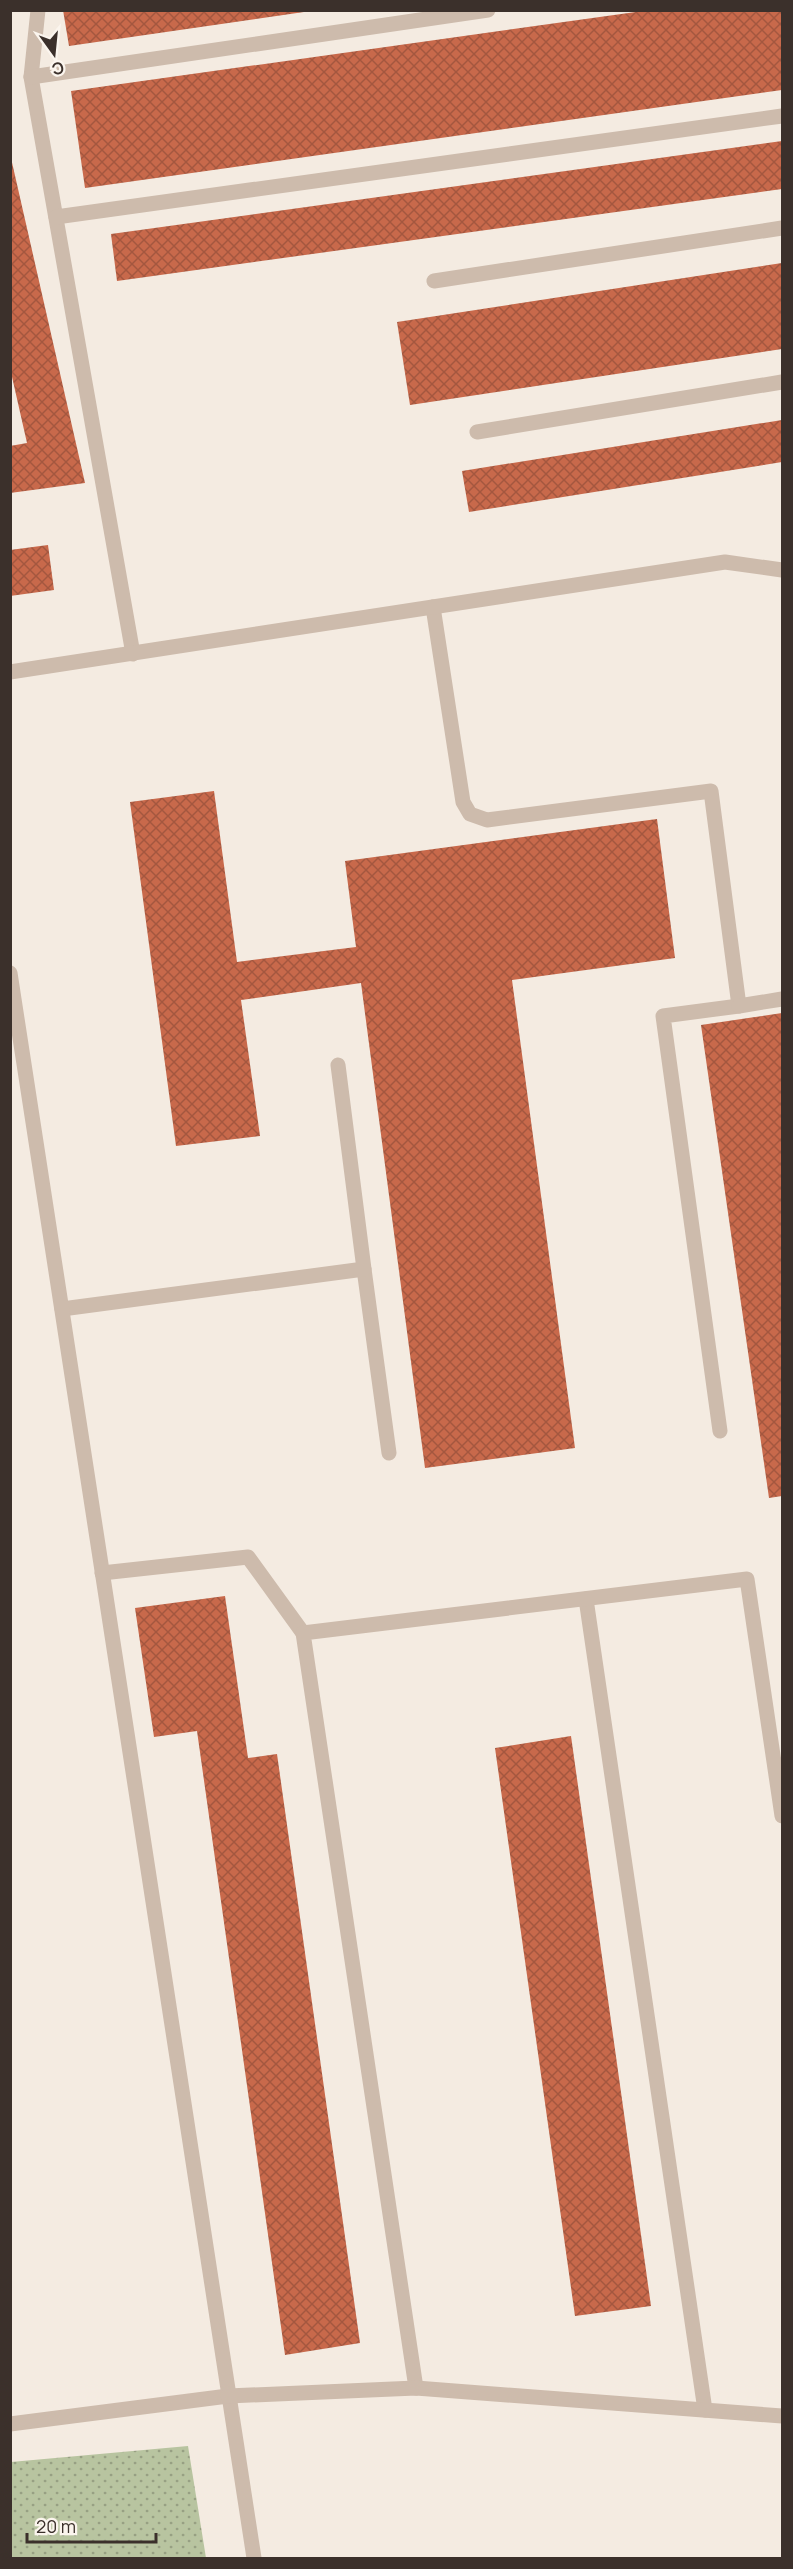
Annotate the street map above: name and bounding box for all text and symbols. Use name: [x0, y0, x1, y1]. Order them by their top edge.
north arrow: [24, 24, 84, 84]
text: С: [49, 56, 66, 81]
scale bar: [27, 2506, 156, 2544]
text: 20 m: [36, 2514, 76, 2538]

